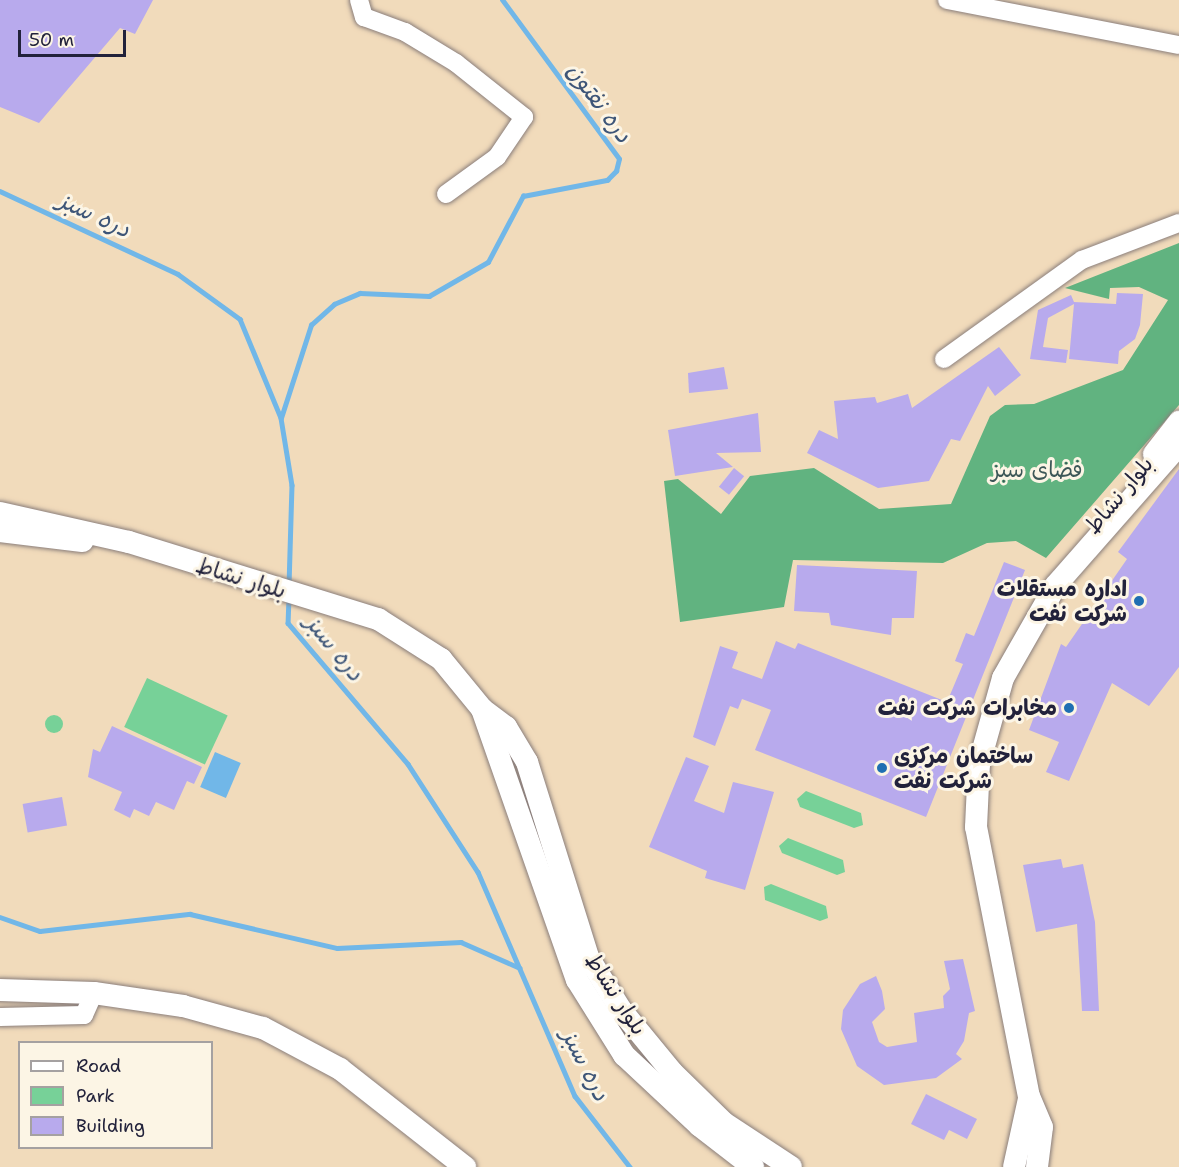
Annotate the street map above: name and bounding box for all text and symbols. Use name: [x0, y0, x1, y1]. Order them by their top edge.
scale bar: [21, 18, 129, 56]
text: 50 m: [29, 28, 74, 52]
water label: دره نفتون: [560, 57, 638, 149]
water label: دره سبز: [53, 186, 135, 244]
street label: بلوار نشاط: [1079, 451, 1159, 539]
park label: فضای سبز: [991, 457, 1083, 483]
street label: بلوار نشاط: [193, 552, 289, 604]
place label: اداره مستقلات شرکت نفت: [997, 575, 1127, 626]
marker: اداره مستقلات شرکت نفت: [1132, 594, 1146, 608]
water label: دره سبز: [299, 609, 369, 687]
place label: مخابرات شرکت نفت: [878, 695, 1057, 721]
marker: مخابرات شرکت نفت: [1062, 701, 1076, 715]
place label: ساختمان مرکزی شرکت نفت: [894, 742, 1033, 794]
marker: ساختمان مرکزی شرکت نفت: [875, 761, 889, 775]
street label: بلوار نشاط: [580, 948, 652, 1040]
water label: دره سبز: [555, 1024, 615, 1106]
legend: [18, 1041, 213, 1149]
text: Road: [76, 1054, 121, 1078]
text: Park: [76, 1084, 115, 1108]
text: Building: [76, 1114, 145, 1138]

